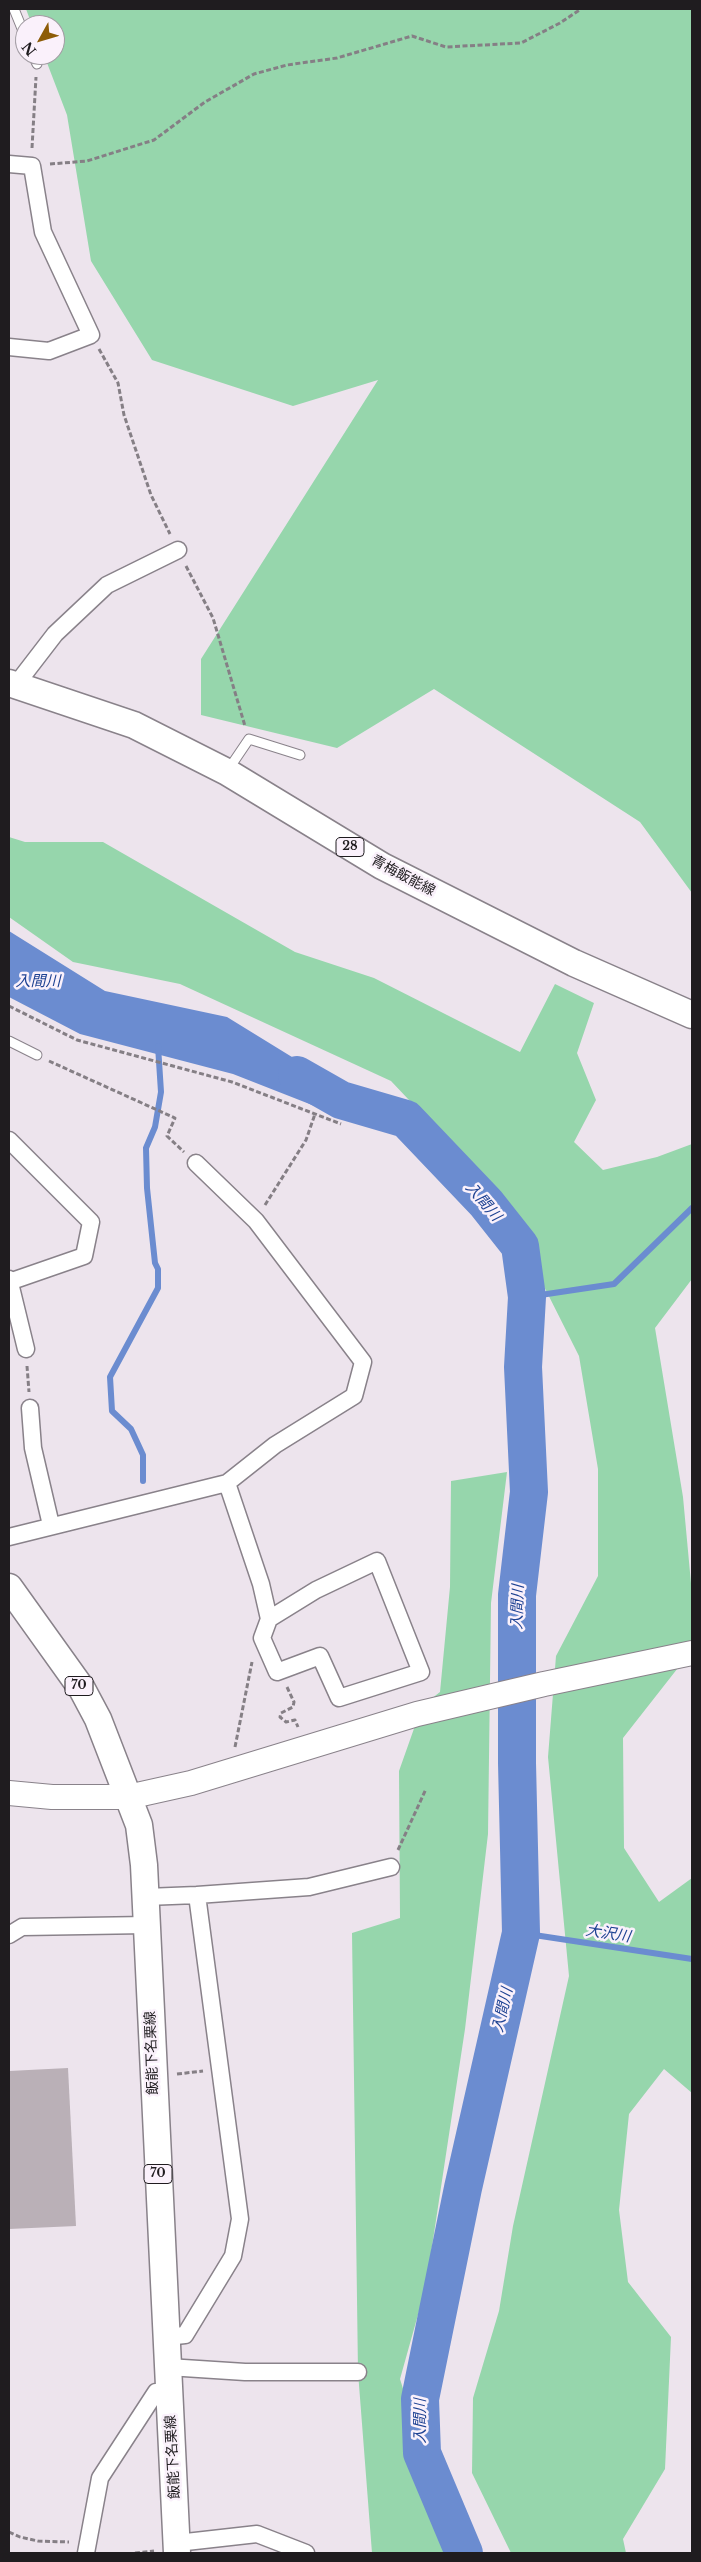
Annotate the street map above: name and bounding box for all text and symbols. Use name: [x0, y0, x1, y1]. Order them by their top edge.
north arrow: [15, 15, 65, 65]
text: N: [18, 38, 40, 60]
road number: 28: [336, 838, 364, 856]
street label: 青梅飯能線: [368, 852, 438, 900]
water label: 入間川: [16, 973, 60, 991]
water label: 入間川: [461, 1179, 505, 1225]
water label: 入間川: [508, 1584, 528, 1630]
road number: 70: [65, 1676, 93, 1695]
water label: 大沢川: [584, 1922, 632, 1946]
water label: 入間川: [489, 1986, 517, 2034]
street label: 飯能下名栗線: [142, 2011, 162, 2095]
road number: 70: [144, 2164, 172, 2184]
water label: 入間川: [412, 2399, 430, 2443]
street label: 飯能下名栗線: [162, 2415, 184, 2499]

